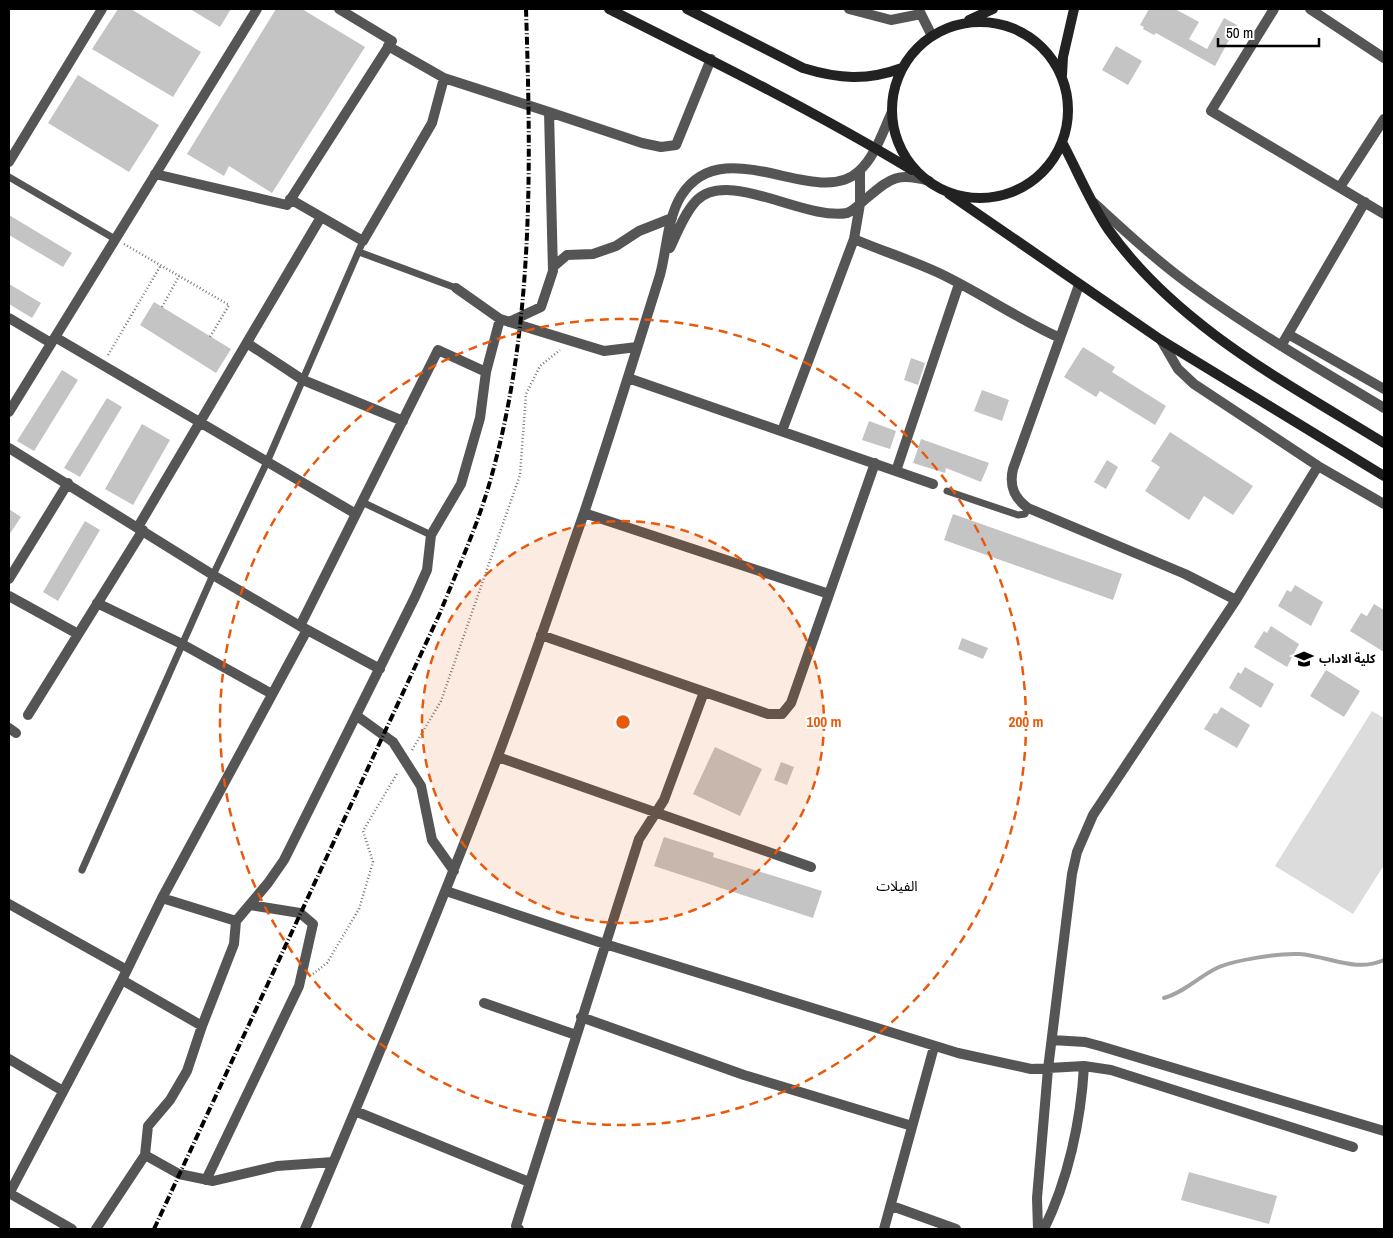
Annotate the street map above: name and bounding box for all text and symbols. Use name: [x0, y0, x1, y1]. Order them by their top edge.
scale bar: [1218, 15, 1319, 47]
text: 50 m: [1226, 22, 1253, 43]
school or university icon: كلية الاداب: [1293, 648, 1315, 670]
place label: كلية الاداب: [1319, 651, 1376, 667]
text: 100 m: [807, 711, 841, 732]
text: 200 m: [1009, 711, 1043, 732]
centre of rings: [614, 713, 632, 731]
district label: الفيلات: [876, 877, 918, 895]

